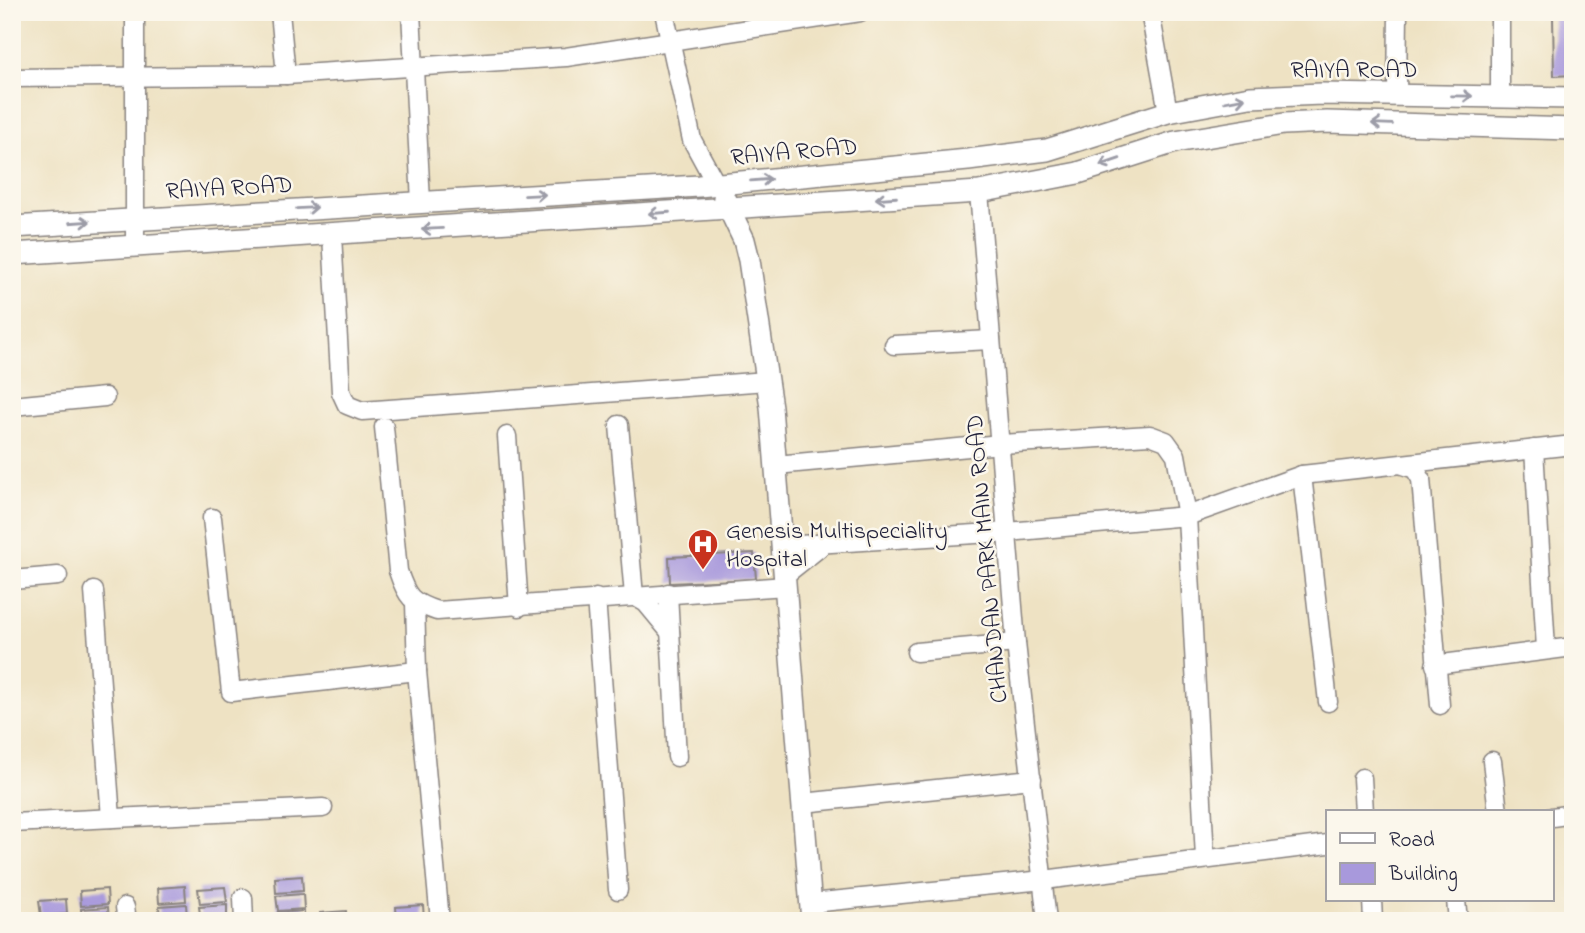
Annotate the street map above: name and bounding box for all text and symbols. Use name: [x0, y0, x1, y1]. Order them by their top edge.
street label: RAIYA ROAD: [1290, 54, 1418, 89]
one-way arrow: [1450, 89, 1473, 103]
one-way arrow: [1223, 93, 1246, 106]
one-way arrow: [1371, 117, 1394, 130]
street label: RAIYA ROAD: [729, 131, 859, 176]
one-way arrow: [1099, 157, 1121, 169]
street label: RAIYA ROAD: [165, 169, 294, 210]
one-way arrow: [750, 173, 772, 186]
one-way arrow: [523, 188, 545, 201]
one-way arrow: [875, 192, 898, 205]
one-way arrow: [296, 202, 319, 215]
one-way arrow: [648, 207, 671, 220]
one-way arrow: [69, 216, 92, 229]
one-way arrow: [421, 223, 444, 236]
street label: CHANDAN PARK MAIN ROAD: [958, 413, 1019, 705]
place label: Genesis Multispeciality Hospital: [726, 515, 948, 578]
hospital icon: Genesis Multispeciality Hospital: [686, 527, 720, 571]
legend: [1326, 810, 1554, 902]
text: Road: [1389, 826, 1435, 856]
text: Building: [1388, 860, 1458, 892]

